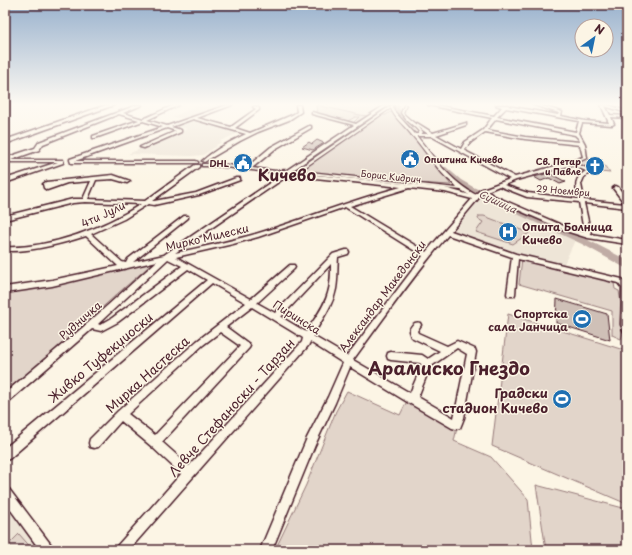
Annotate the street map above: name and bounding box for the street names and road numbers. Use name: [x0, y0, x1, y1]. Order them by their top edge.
street label: Борис Кидрич: [360, 166, 422, 186]
street label: 29 Ноември: [536, 181, 590, 199]
street label: 4ти Јули: [78, 196, 128, 232]
street label: Мирко Милески: [164, 219, 250, 255]
street label: Александар Македонски: [334, 237, 430, 355]
street label: Пиринска: [270, 296, 324, 338]
street label: Рудничка: [55, 297, 105, 343]
street label: Живко Туфекџиоски: [44, 307, 156, 407]
street label: Мирка Настеска: [101, 331, 194, 417]
street label: Левче Стефаноски - Тарзан: [164, 334, 298, 480]

